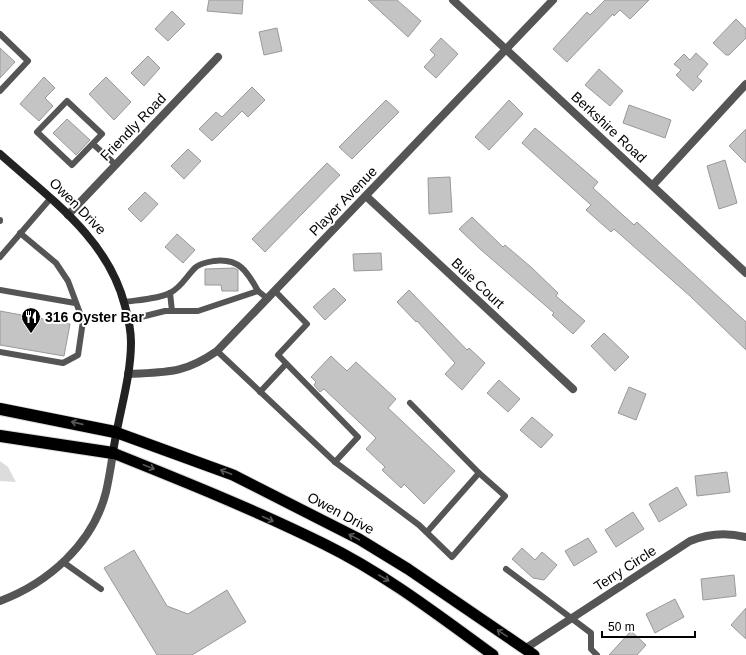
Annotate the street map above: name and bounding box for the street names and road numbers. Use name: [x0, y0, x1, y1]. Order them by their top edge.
street label: Berkshire Road: [568, 88, 650, 166]
street label: Friendly Road: [97, 90, 169, 164]
street label: Player Avenue: [306, 163, 380, 239]
street label: Owen Drive: [46, 174, 110, 238]
street label: Buie Court: [448, 255, 508, 311]
street label: Owen Drive: [305, 489, 377, 537]
street label: Terry Circle: [591, 542, 659, 594]

